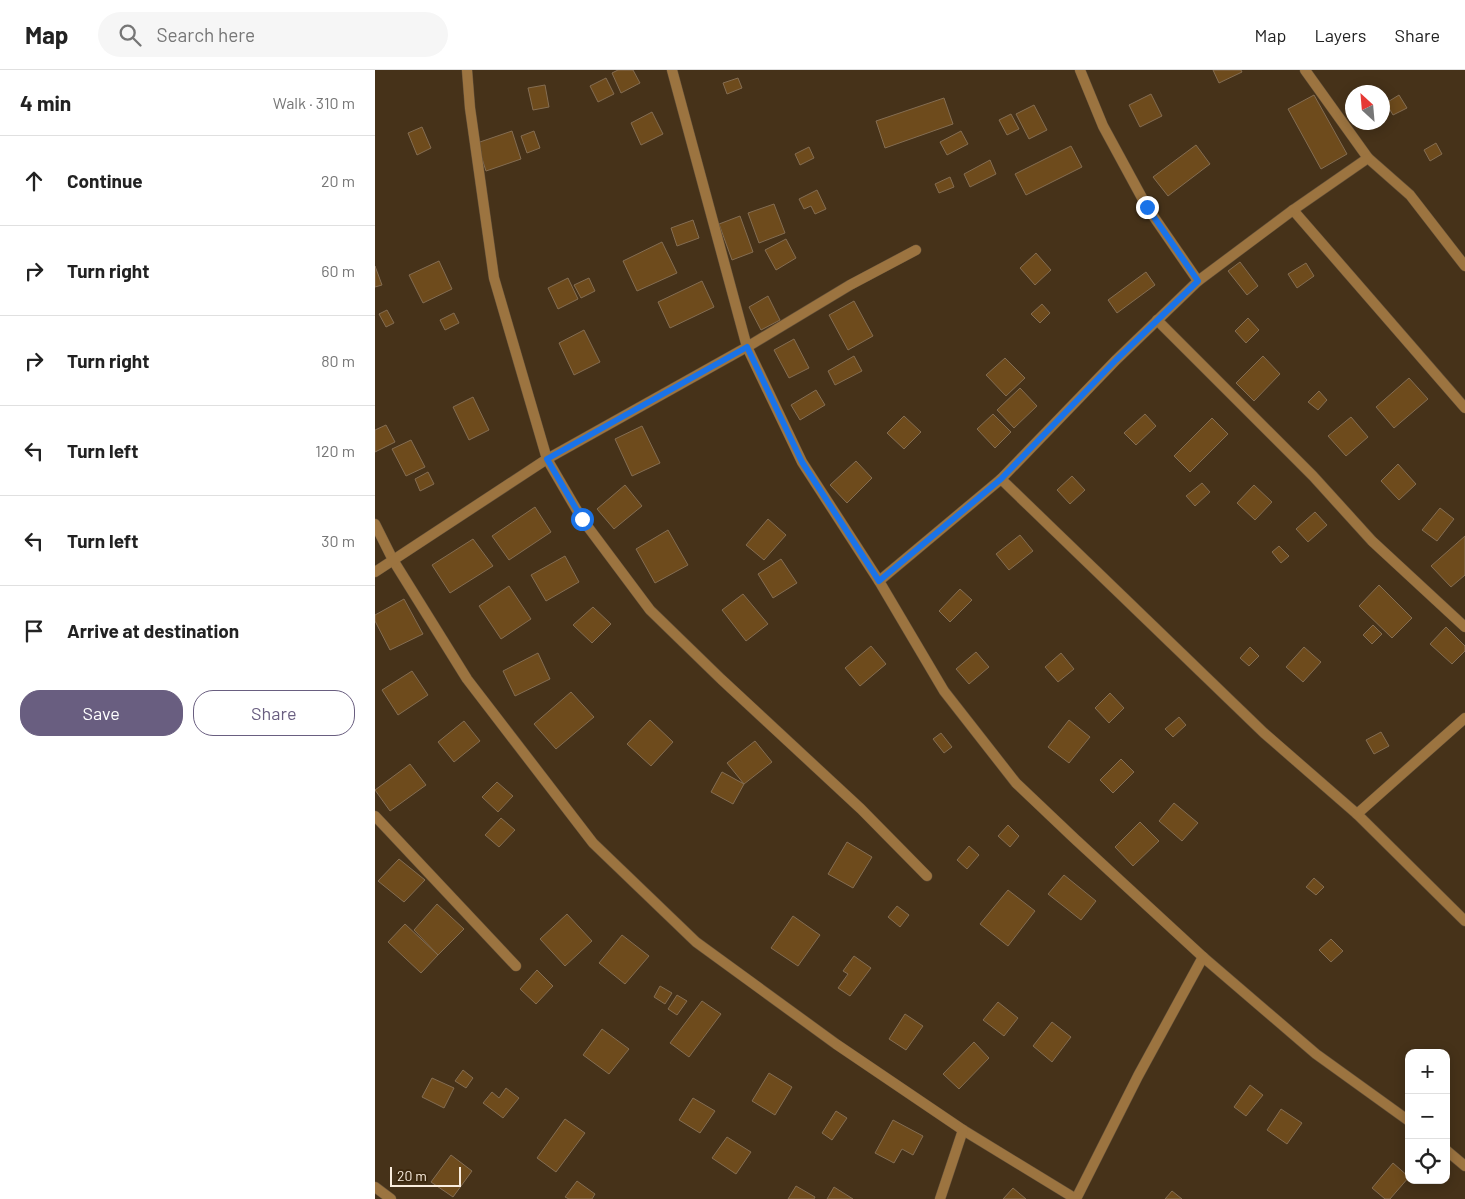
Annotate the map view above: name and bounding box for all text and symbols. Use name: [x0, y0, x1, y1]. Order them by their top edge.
search box: [98, 12, 448, 57]
text: Map: [25, 20, 68, 49]
icon: search: [116, 21, 144, 49]
text: Search here: [156, 23, 255, 46]
text: Map: [1254, 24, 1286, 46]
text: Layers: [1314, 24, 1367, 46]
text: Share: [1395, 24, 1440, 46]
north arrow: [1345, 85, 1390, 130]
text: 4 min: [20, 90, 71, 115]
text: Walk · 310 m: [273, 93, 355, 112]
icon: ahead: [20, 167, 48, 195]
text: Continue: [67, 169, 143, 192]
text: 20 m: [321, 171, 355, 190]
route end: [1136, 196, 1159, 219]
icon: right: [20, 257, 48, 285]
text: Turn right: [67, 259, 149, 282]
text: 60 m: [321, 261, 355, 280]
icon: right: [20, 347, 48, 375]
text: Turn right: [67, 349, 149, 372]
text: 80 m: [321, 351, 355, 370]
icon: left: [20, 437, 48, 465]
text: Turn left: [67, 439, 138, 462]
text: 120 m: [315, 441, 355, 460]
route start: [571, 508, 594, 531]
icon: left: [20, 527, 48, 555]
text: Turn left: [67, 529, 138, 552]
text: 30 m: [321, 531, 355, 550]
icon: arrive: [20, 617, 48, 645]
text: Arrive at destination: [67, 619, 239, 642]
button: Save: [20, 690, 183, 736]
button: Share: [193, 690, 355, 736]
map controls: [1405, 1049, 1450, 1184]
button: +: [1405, 1049, 1450, 1094]
button: −: [1405, 1094, 1450, 1139]
button: locate: [1405, 1139, 1450, 1184]
scale bar: [390, 1164, 461, 1187]
text: 20 m: [397, 1167, 427, 1184]

